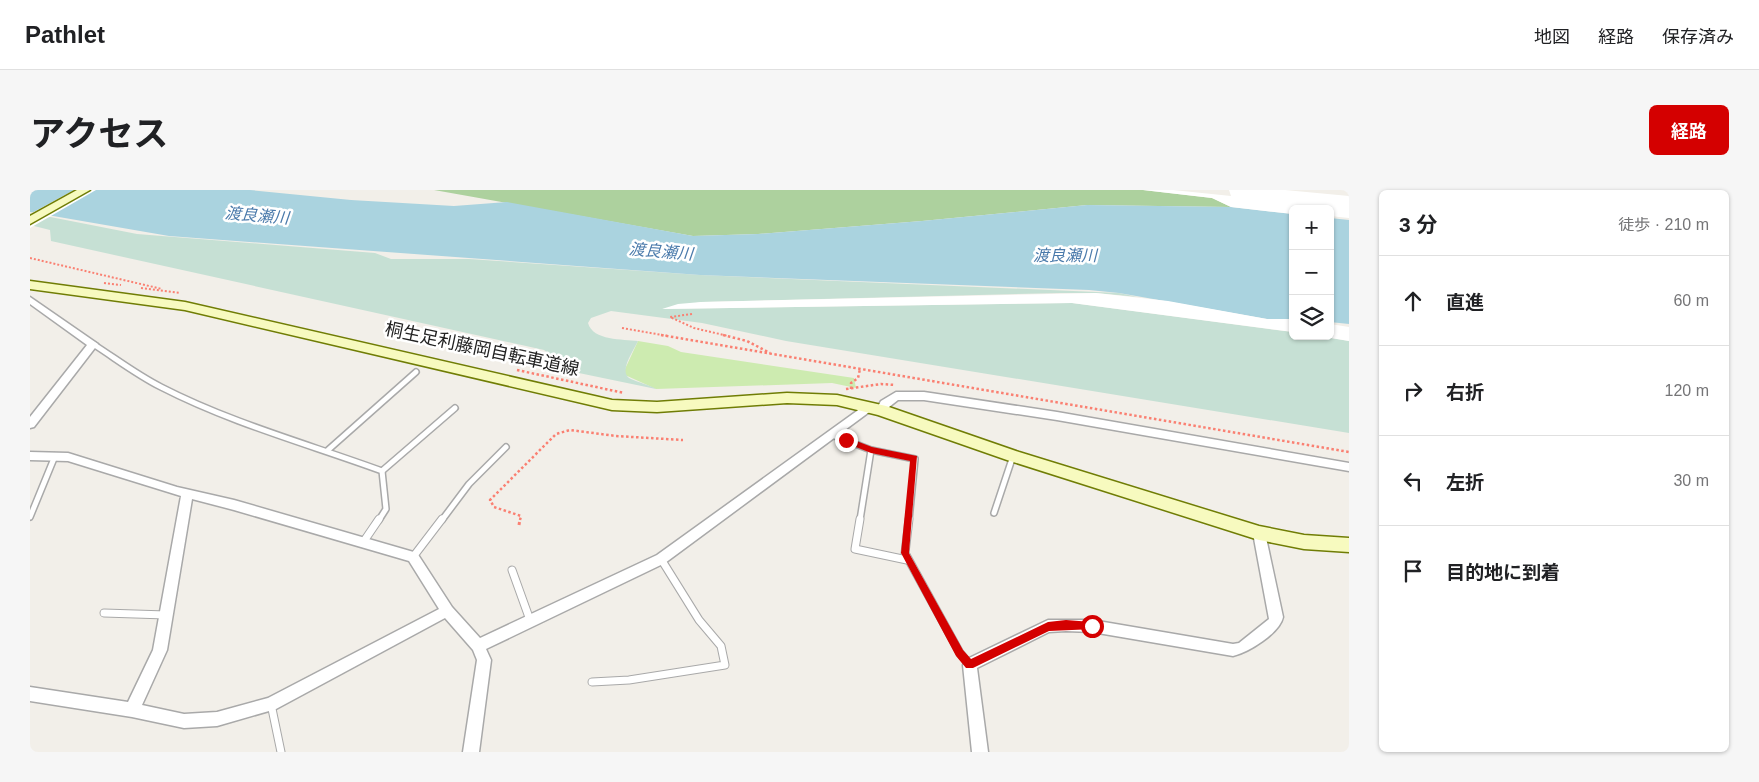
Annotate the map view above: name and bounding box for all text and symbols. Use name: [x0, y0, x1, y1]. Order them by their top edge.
text: Pathlet: [25, 21, 105, 48]
text: 地図: [1534, 27, 1570, 47]
text: 経路: [1598, 27, 1634, 47]
text: 保存済み: [1662, 27, 1734, 47]
button: 経路: [1649, 105, 1729, 155]
text: アクセス: [30, 114, 168, 153]
water label: 渡良瀬川: [224, 204, 292, 227]
map controls: [1289, 205, 1334, 340]
button: +: [1289, 205, 1334, 250]
text: 3 分: [1399, 213, 1438, 236]
text: 徒歩 · 210 m: [1618, 216, 1709, 233]
water label: 渡良瀬川: [628, 240, 696, 263]
water label: 渡良瀬川: [1033, 247, 1099, 264]
button: −: [1289, 250, 1334, 295]
icon: ahead: [1399, 287, 1427, 315]
text: 直進: [1446, 292, 1484, 313]
text: 60 m: [1673, 292, 1709, 309]
button: layers: [1289, 295, 1334, 340]
street label: 桐生足利藤岡自転車道線: [383, 319, 581, 379]
icon: right: [1399, 377, 1427, 405]
text: 右折: [1446, 382, 1484, 403]
text: 120 m: [1665, 382, 1709, 399]
route end: [835, 429, 858, 452]
icon: left: [1399, 467, 1427, 495]
text: 左折: [1446, 472, 1484, 493]
text: 30 m: [1673, 472, 1709, 489]
icon: arrive: [1399, 557, 1427, 585]
text: 目的地に到着: [1446, 562, 1560, 583]
route start: [1081, 615, 1104, 638]

